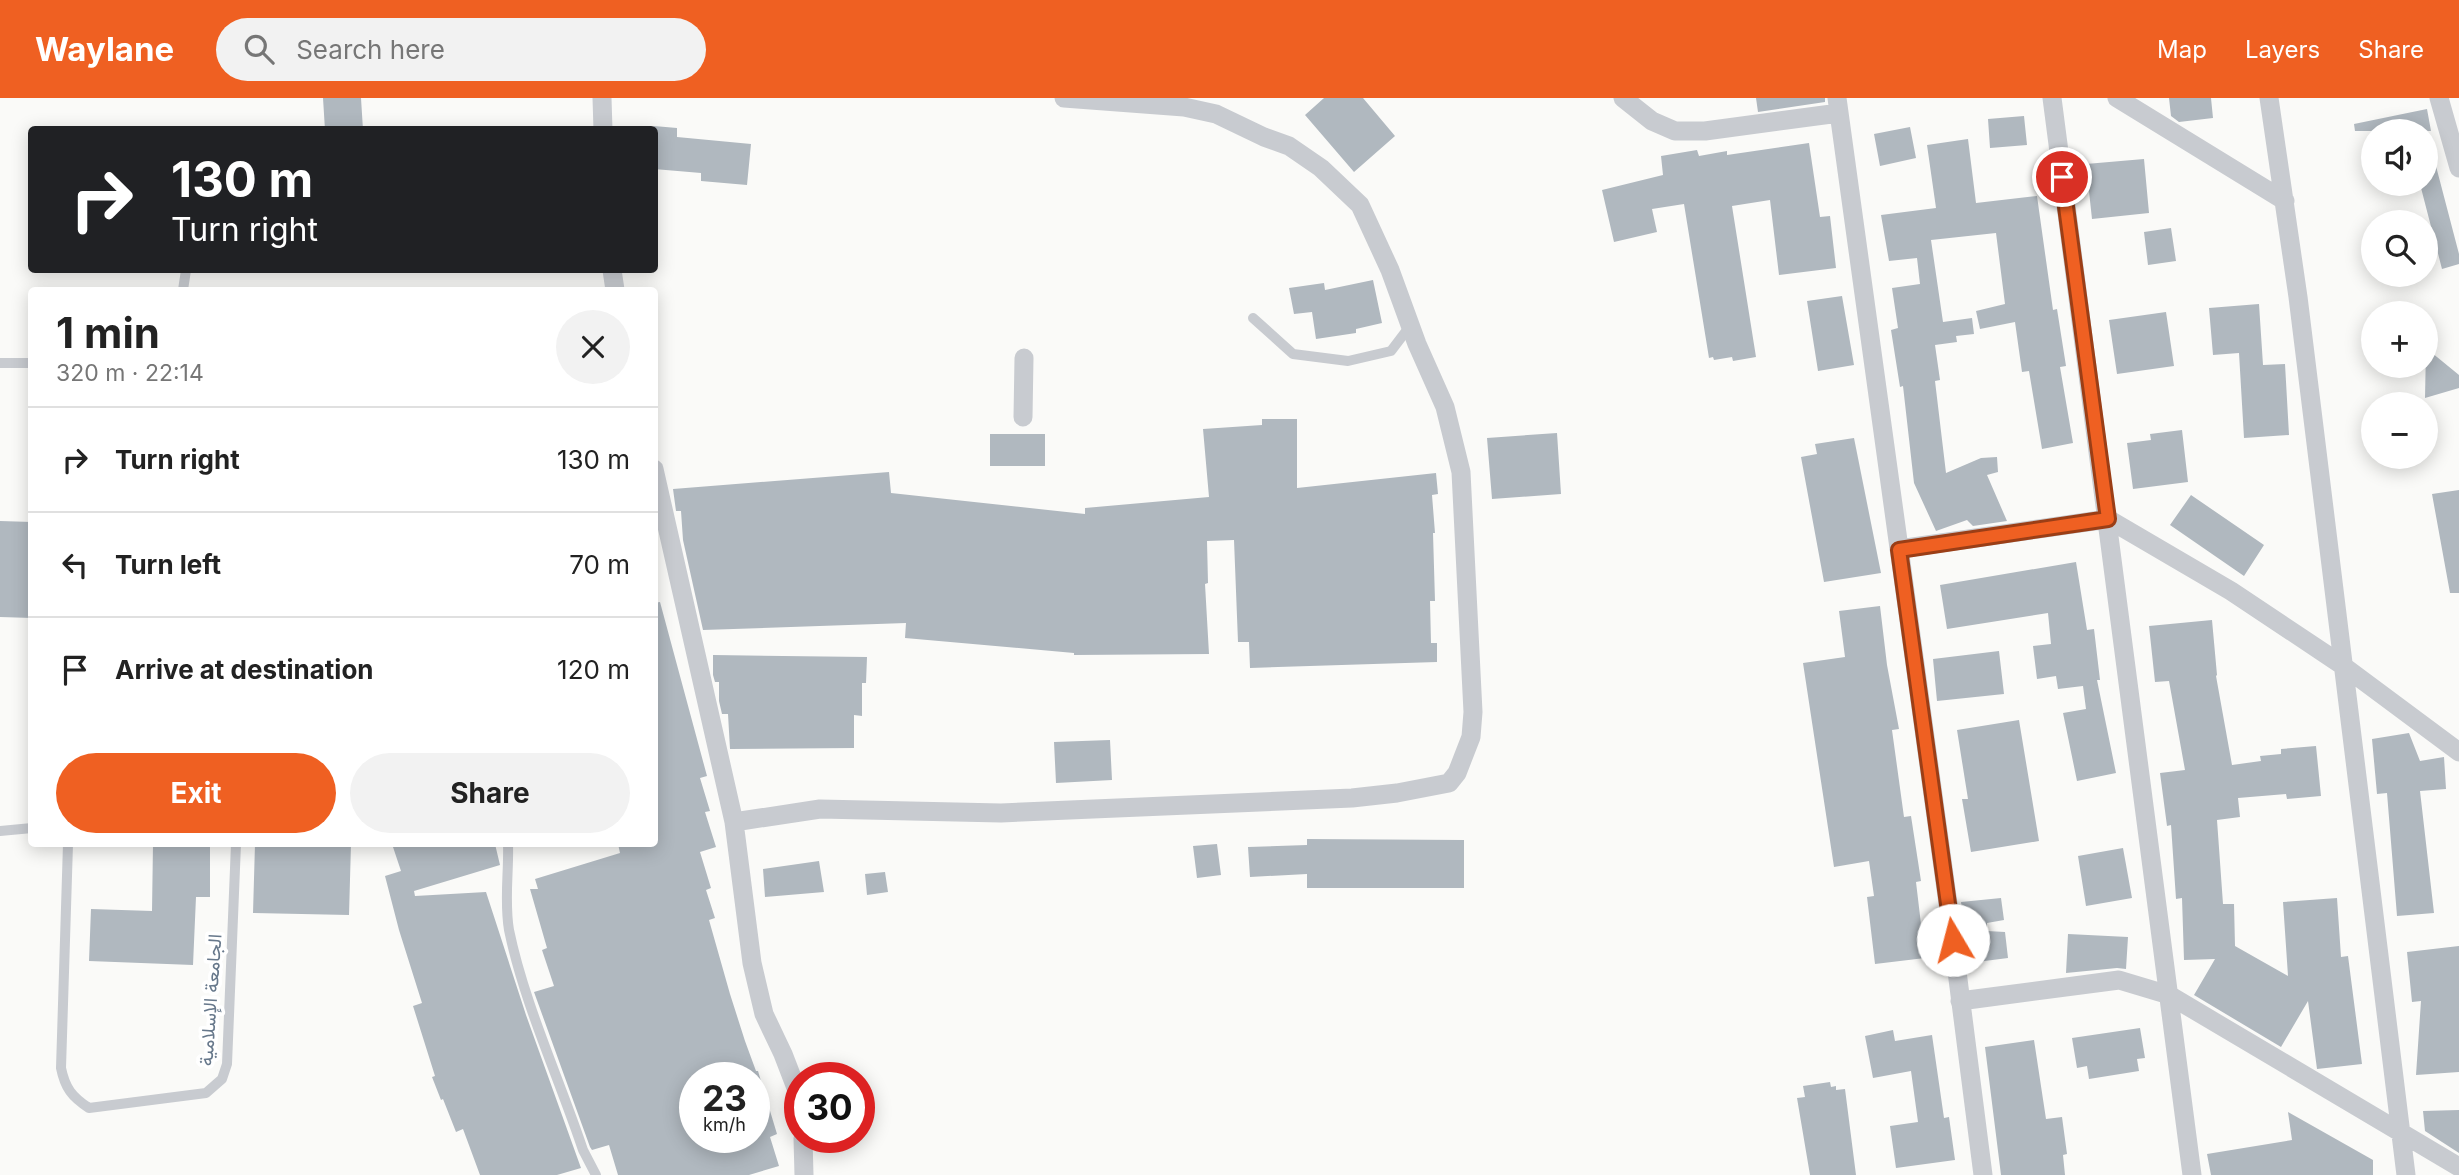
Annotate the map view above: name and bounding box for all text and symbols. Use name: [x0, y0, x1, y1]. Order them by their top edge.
search box: [216, 18, 706, 81]
text: Waylane: [35, 29, 174, 69]
icon: search: [240, 30, 278, 68]
text: Search here: [296, 34, 445, 65]
text: Map: [2157, 35, 2207, 64]
text: Layers: [2245, 35, 2320, 64]
text: Share: [2358, 35, 2424, 64]
map controls: [2361, 119, 2438, 469]
button: sound: [2361, 119, 2438, 196]
pin: [2032, 147, 2092, 207]
text: 130 m: [171, 150, 313, 209]
icon: right: [56, 154, 147, 245]
icon: arrive: [2043, 158, 2081, 196]
text: Turn right: [171, 210, 318, 249]
button: search: [2361, 210, 2438, 287]
button: +: [2361, 301, 2438, 378]
text: 1 min: [56, 307, 160, 358]
button: close: [556, 310, 630, 384]
text: 320 m · 22:14: [56, 359, 204, 387]
button: −: [2361, 392, 2438, 469]
icon: right: [56, 441, 94, 479]
text: Turn right: [115, 444, 240, 475]
text: 130 m: [557, 444, 630, 475]
icon: left: [56, 546, 94, 584]
text: Turn left: [115, 549, 221, 580]
text: 70 m: [569, 549, 630, 580]
icon: arrive: [56, 651, 94, 689]
text: Arrive at destination: [115, 654, 374, 685]
text: 120 m: [557, 654, 630, 685]
button: Exit: [56, 753, 336, 833]
button: Share: [350, 753, 630, 833]
position arrow: [1916, 903, 1990, 977]
street label: الجامعة الإسلامية: [194, 933, 228, 1067]
speed limit sign: 30: [784, 1062, 875, 1153]
text: 23: [702, 1077, 747, 1119]
text: km/h: [703, 1114, 746, 1135]

